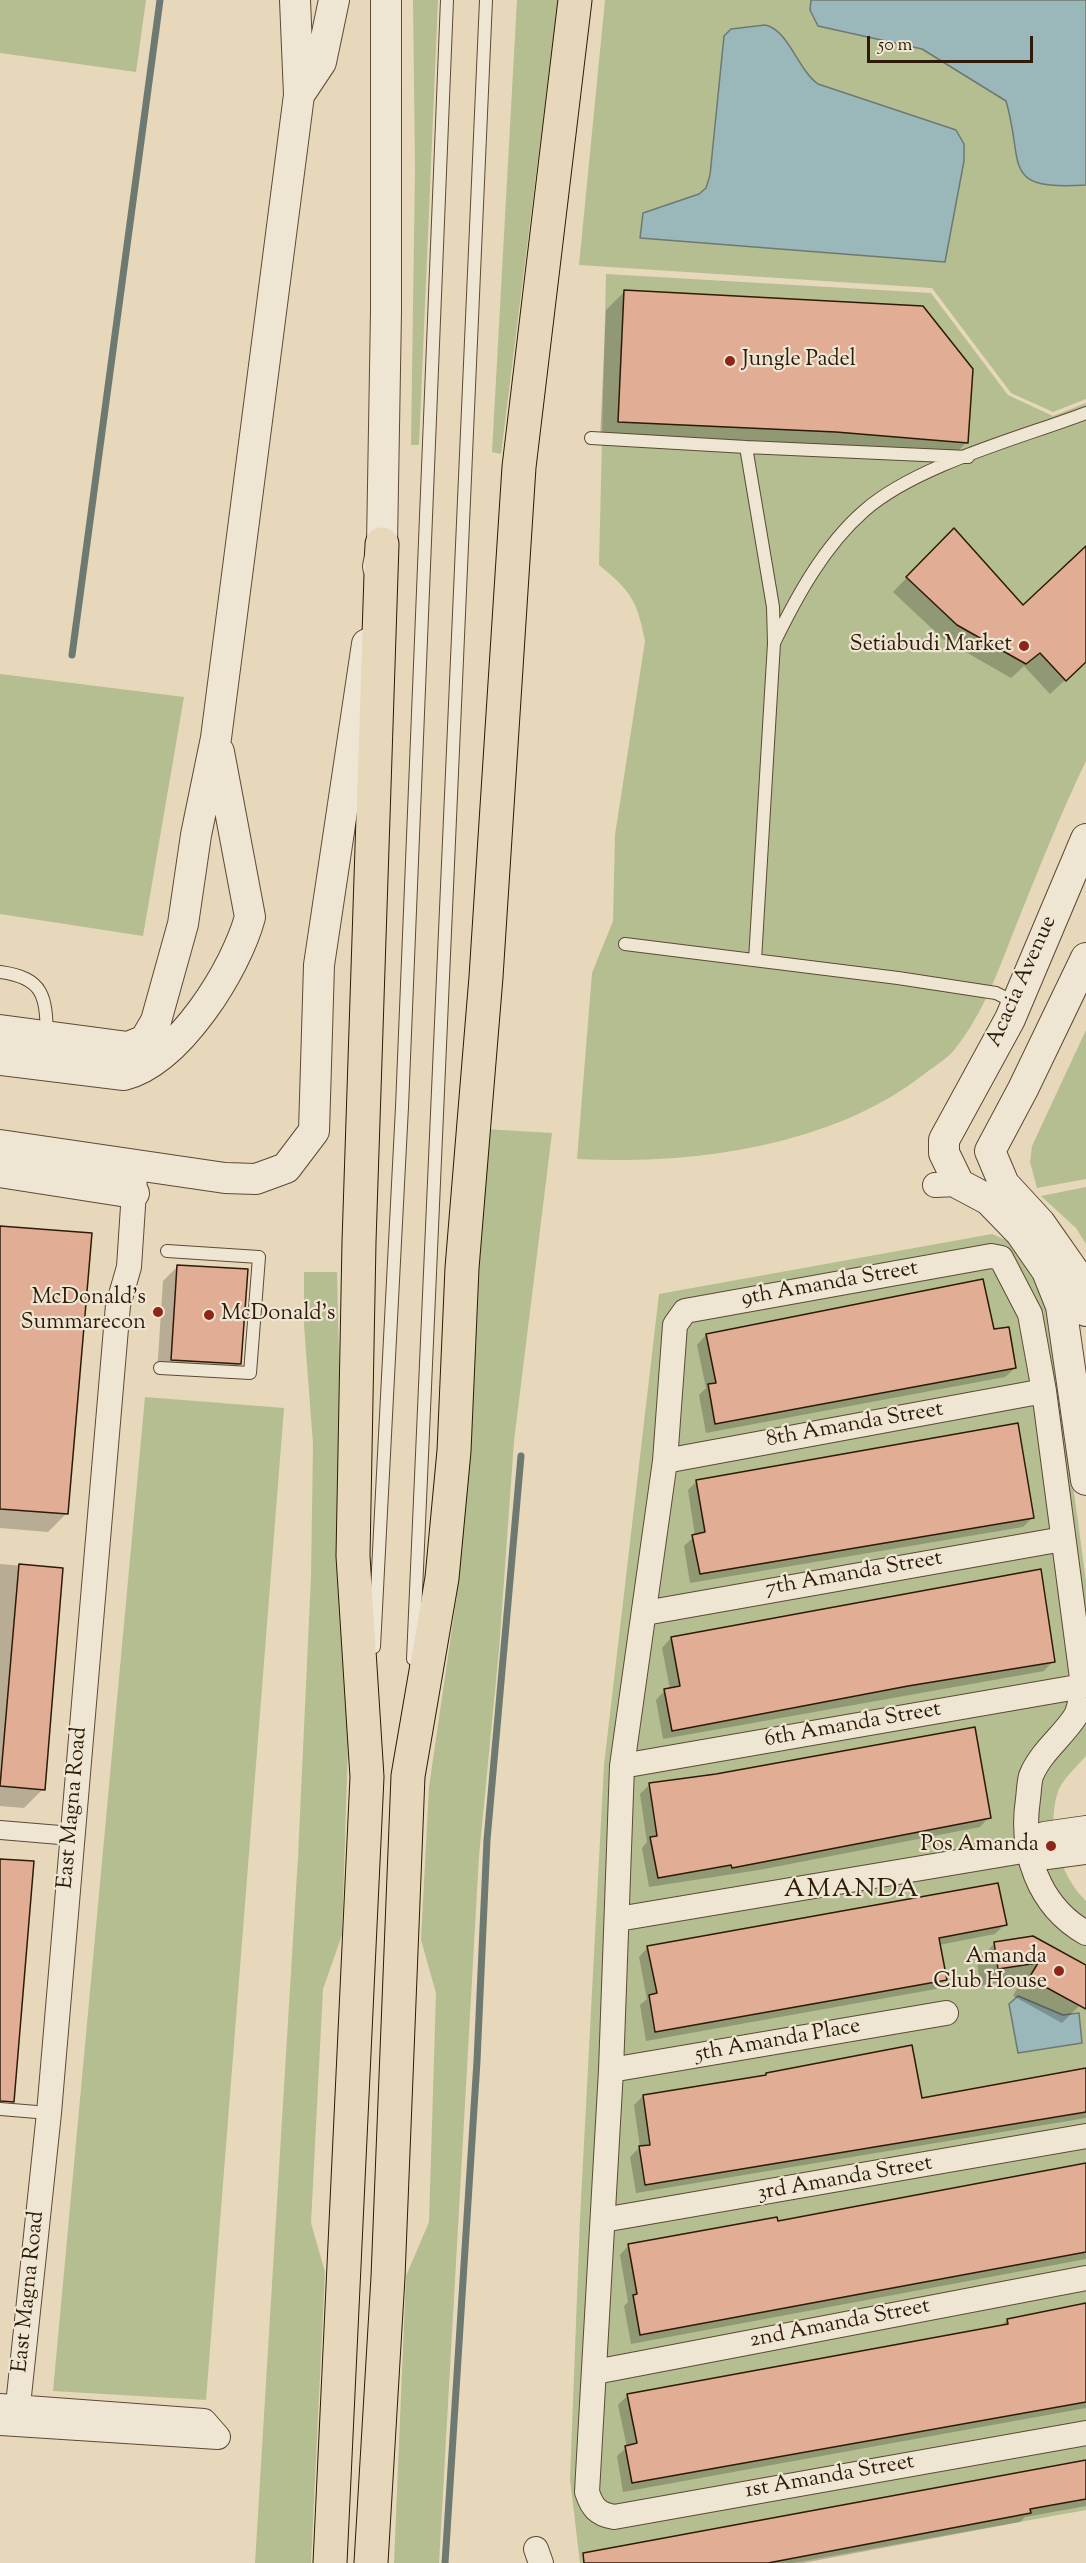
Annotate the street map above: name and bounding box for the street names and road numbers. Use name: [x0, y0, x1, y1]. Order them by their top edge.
street label: Acacia Avenue: [982, 912, 1064, 1052]
street label: 9th Amanda Street: [740, 1256, 920, 1314]
street label: 8th Amanda Street: [764, 1397, 946, 1455]
street label: 7th Amanda Street: [763, 1546, 945, 1604]
street label: 6th Amanda Street: [763, 1697, 943, 1755]
street label: East Magna Road: [54, 1726, 94, 1890]
street label: 5th Amanda Place: [693, 2014, 863, 2070]
street label: 3rd Amanda Street: [756, 2152, 934, 2208]
street label: East Magna Road: [8, 2210, 52, 2374]
street label: 2nd Amanda Street: [748, 2295, 932, 2355]
street label: 1st Amanda Street: [743, 2450, 917, 2506]

